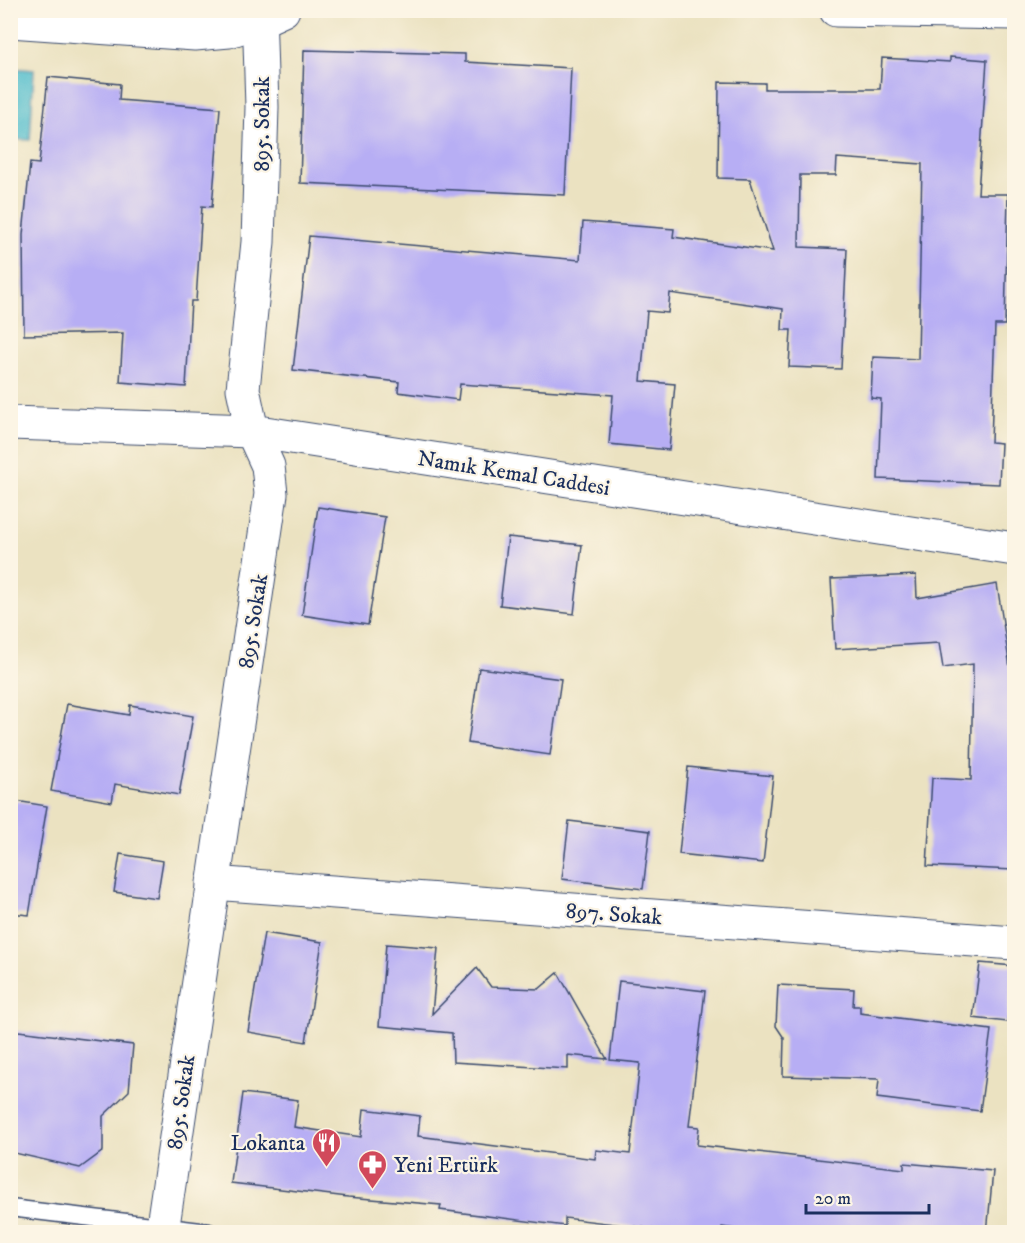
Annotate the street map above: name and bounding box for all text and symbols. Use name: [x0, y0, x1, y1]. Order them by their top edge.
street label: 895. Sokak: [249, 76, 276, 172]
street label: Namık Kemal Caddesi: [416, 445, 612, 502]
street label: 895. Sokak: [233, 572, 274, 671]
street label: 897. Sokak: [565, 898, 663, 931]
street label: 895. Sokak: [161, 1053, 202, 1151]
restaurant icon: Lokanta: [310, 1126, 342, 1168]
place label: Lokanta: [231, 1130, 306, 1157]
pharmacy icon: Yeni Ertürk: [357, 1148, 389, 1190]
place label: Yeni Ertürk: [394, 1152, 498, 1179]
scale bar: [806, 1177, 929, 1215]
text: 20 m: [815, 1188, 851, 1210]

